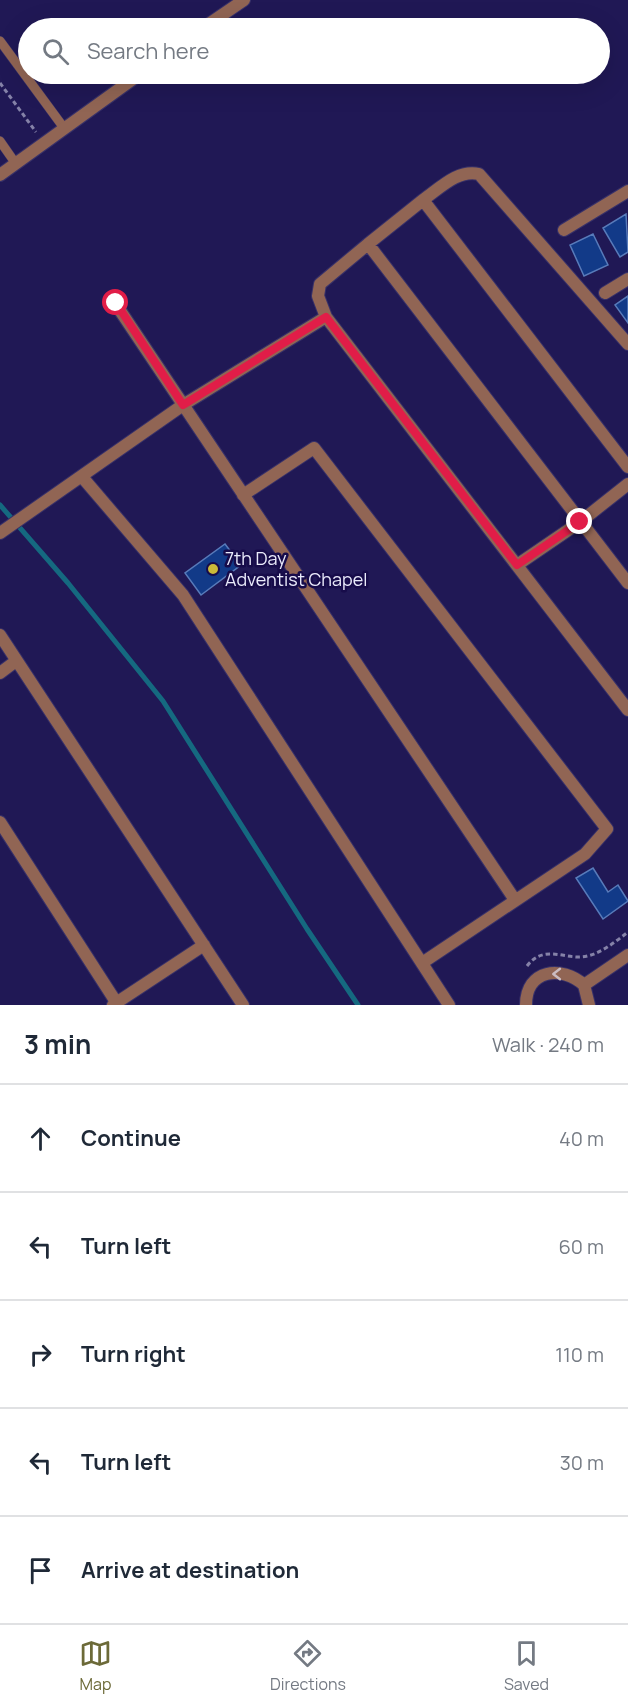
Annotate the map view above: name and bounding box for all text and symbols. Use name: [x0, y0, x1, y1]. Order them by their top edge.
search box: [18, 18, 610, 84]
icon: search: [39, 35, 72, 68]
text: Search here: [87, 36, 209, 66]
route start: [102, 289, 128, 315]
route end: [566, 508, 592, 534]
place label: 7th Day Adventist Chapel: [225, 546, 367, 591]
marker: 7th Day Adventist Chapel: [206, 562, 220, 576]
one-way arrow: [553, 968, 562, 980]
text: 3 min: [24, 1026, 91, 1062]
text: Walk · 240 m: [492, 1031, 604, 1058]
icon: ahead: [24, 1122, 57, 1155]
text: Continue: [81, 1123, 181, 1153]
text: 40 m: [559, 1125, 604, 1152]
icon: left: [24, 1230, 57, 1263]
text: Turn left: [81, 1231, 171, 1261]
text: 60 m: [558, 1233, 604, 1260]
icon: right: [24, 1338, 57, 1371]
text: Turn right: [81, 1339, 186, 1369]
text: 110 m: [555, 1341, 604, 1368]
icon: left: [24, 1446, 57, 1479]
text: Turn left: [81, 1447, 171, 1477]
text: 30 m: [560, 1449, 604, 1476]
icon: arrive: [24, 1554, 57, 1587]
text: Arrive at destination: [81, 1555, 299, 1585]
tab: Map: [79, 1637, 112, 1695]
tab: Directions: [270, 1637, 346, 1695]
tab: Saved: [504, 1637, 549, 1695]

